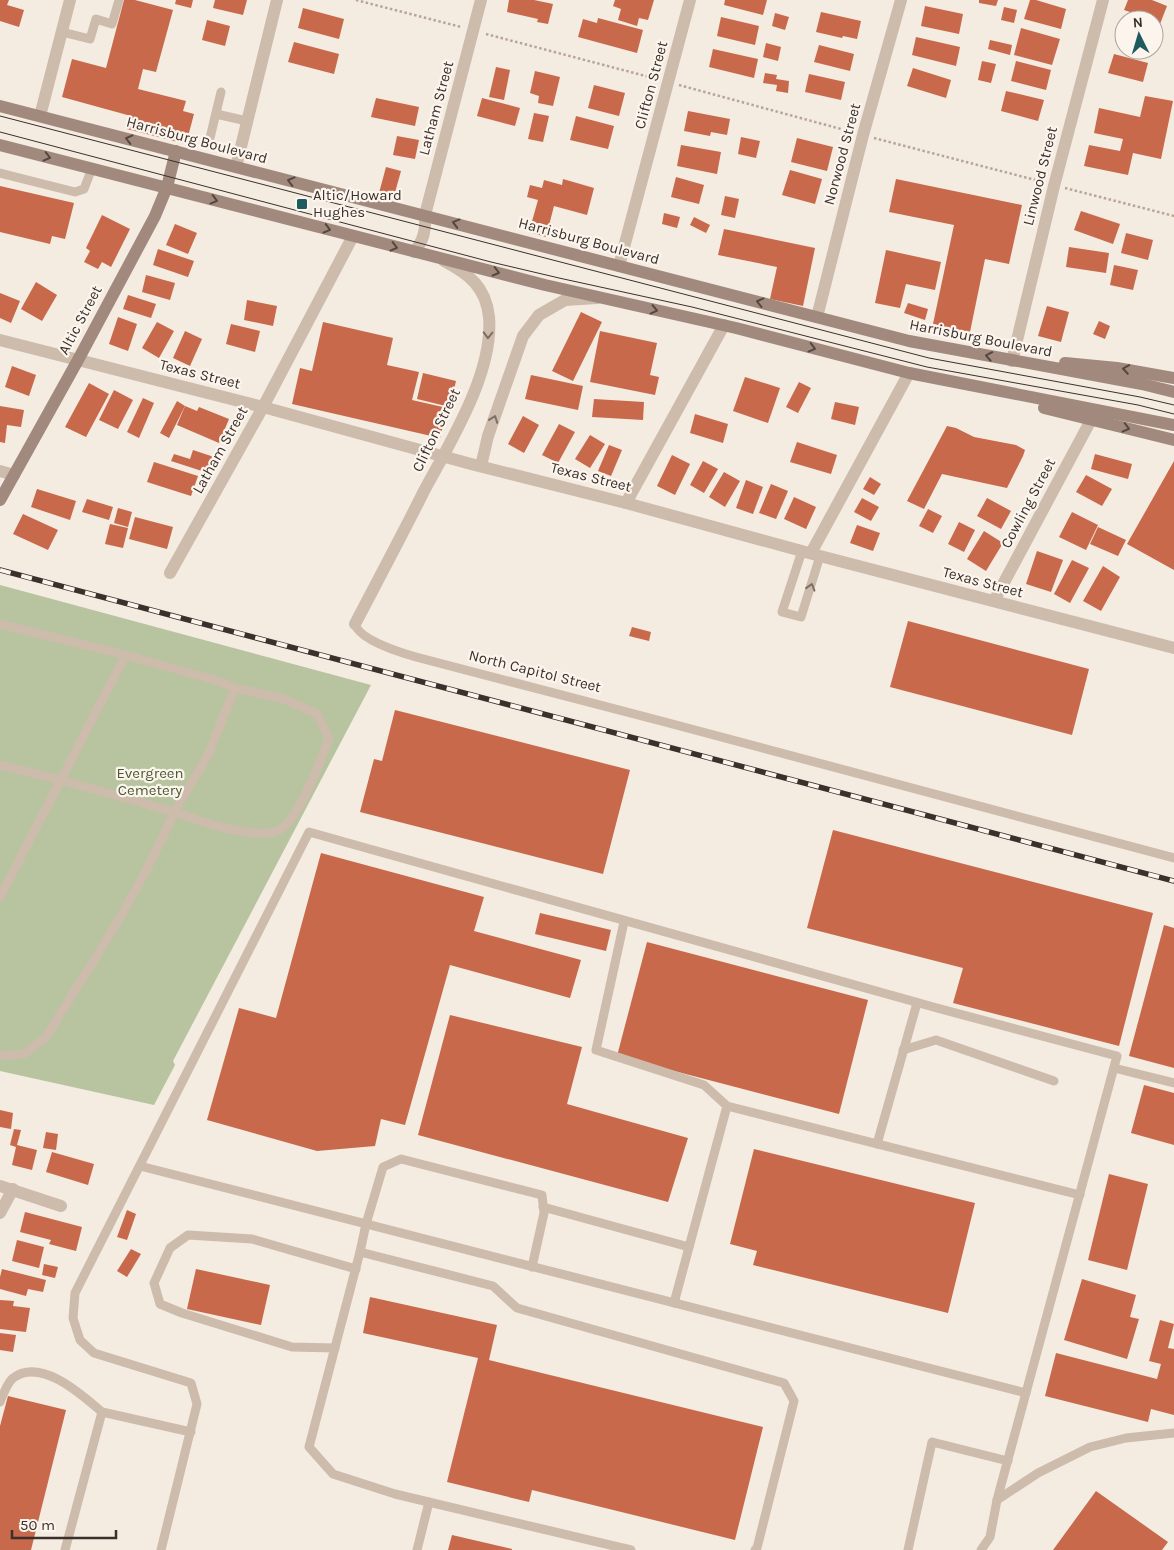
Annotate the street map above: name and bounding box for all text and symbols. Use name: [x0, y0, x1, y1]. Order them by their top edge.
north arrow: [1114, 10, 1164, 60]
text: N: [1132, 14, 1144, 31]
street label: Clifton Street: [631, 39, 672, 131]
street label: Latham Street: [415, 58, 457, 157]
street label: Norwood Street: [820, 101, 864, 207]
street label: Harrisburg Boulevard: [125, 113, 269, 167]
street label: Linwood Street: [1019, 124, 1061, 227]
one-way arrow: [125, 134, 134, 145]
one-way arrow: [43, 151, 52, 162]
one-way arrow: [287, 176, 296, 187]
place label: Altic/Howard Hughes: [313, 186, 402, 221]
one-way arrow: [209, 194, 218, 205]
marker: Altic/Howard Hughes: [295, 197, 309, 211]
street label: Harrisburg Boulevard: [517, 214, 661, 268]
one-way arrow: [451, 218, 460, 229]
one-way arrow: [323, 224, 331, 234]
one-way arrow: [389, 241, 397, 251]
one-way arrow: [491, 266, 500, 277]
street label: Altic Street: [54, 282, 106, 358]
one-way arrow: [756, 297, 765, 308]
one-way arrow: [649, 304, 658, 314]
street label: Harrisburg Boulevard: [908, 315, 1054, 361]
one-way arrow: [483, 331, 494, 339]
one-way arrow: [807, 342, 815, 352]
one-way arrow: [984, 351, 993, 362]
street label: Texas Street: [158, 355, 243, 393]
one-way arrow: [1122, 364, 1130, 375]
street label: Clifton Street: [408, 385, 464, 475]
street label: Latham Street: [189, 403, 252, 497]
one-way arrow: [488, 415, 498, 424]
one-way arrow: [1121, 422, 1130, 433]
street label: Cowling Street: [997, 455, 1059, 551]
street label: Texas Street: [549, 458, 634, 496]
street label: Texas Street: [941, 563, 1026, 601]
one-way arrow: [805, 583, 815, 591]
street label: North Capitol Street: [467, 646, 603, 696]
park label: Evergreen Cemetery: [116, 764, 184, 799]
scale bar: [12, 1508, 116, 1540]
text: 50 m: [20, 1516, 55, 1534]

